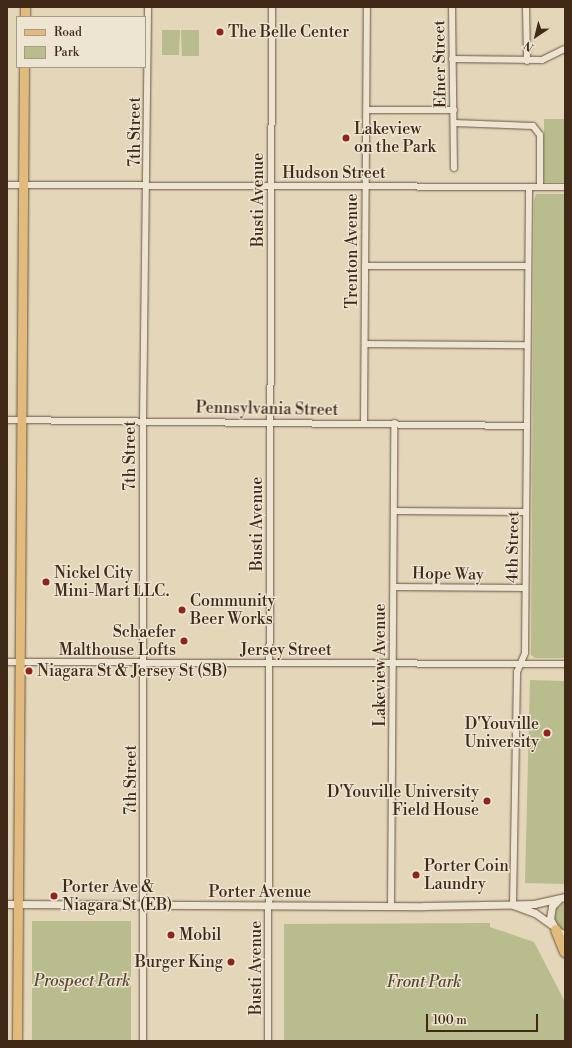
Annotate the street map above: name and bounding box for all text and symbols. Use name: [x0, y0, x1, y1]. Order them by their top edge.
legend: [16, 16, 146, 68]
north arrow: [516, 16, 556, 56]
street label: Efner Street: [430, 20, 450, 108]
place label: The Belle Center: [228, 22, 349, 42]
text: Road: [54, 25, 82, 40]
marker: The Belle Center: [215, 27, 225, 37]
text: N: [522, 38, 537, 54]
text: Park: [54, 45, 79, 60]
street label: 7th Street: [125, 97, 145, 167]
place label: Lakeview on the Park: [354, 119, 436, 157]
marker: Lakeview on the Park: [341, 133, 351, 143]
street label: Busti Avenue: [248, 153, 268, 247]
street label: Hudson Street: [282, 163, 386, 183]
street label: Trenton Avenue: [342, 193, 362, 309]
street label: Pennsylvania Street: [195, 398, 339, 420]
street label: 7th Street: [120, 421, 140, 491]
street label: Busti Avenue: [247, 477, 267, 571]
street label: 4th Street: [503, 511, 523, 583]
place label: Nickel City Mini-Mart LLC.: [54, 563, 169, 601]
street label: Hope Way: [412, 564, 484, 584]
marker: Nickel City Mini-Mart LLC.: [41, 577, 51, 587]
place label: Community Beer Works: [190, 591, 275, 629]
street label: Lakeview Avenue: [370, 603, 390, 727]
marker: Community Beer Works: [177, 605, 187, 615]
place label: Schaefer Malthouse Lofts: [59, 622, 176, 660]
marker: Schaefer Malthouse Lofts: [179, 636, 189, 646]
street label: Jersey Street: [240, 640, 332, 660]
place label: Niagara St & Jersey St (SB): [37, 661, 228, 681]
marker: Niagara St & Jersey St (SB): [24, 666, 34, 676]
place label: D'Youville University: [465, 714, 539, 752]
marker: D'Youville University: [542, 728, 552, 738]
street label: 7th Street: [121, 745, 141, 815]
place label: D'Youville University Field House: [327, 782, 479, 820]
marker: D'Youville University Field House: [482, 796, 492, 806]
place label: Porter Coin Laundry: [424, 856, 509, 894]
marker: Porter Coin Laundry: [411, 870, 421, 880]
place label: Porter Ave & Niagara St (EB): [62, 877, 172, 915]
street label: Porter Avenue: [209, 882, 311, 902]
marker: Porter Ave & Niagara St (EB): [49, 891, 59, 901]
street label: Busti Avenue: [246, 921, 266, 1015]
place label: Mobil: [179, 925, 221, 945]
marker: Mobil: [166, 930, 176, 940]
place label: Burger King: [135, 952, 223, 972]
marker: Burger King: [226, 957, 236, 967]
park label: Prospect Park: [34, 971, 130, 991]
park label: Front Park: [387, 972, 461, 992]
scale bar: [428, 1006, 540, 1032]
text: 100 m: [433, 1013, 467, 1028]

